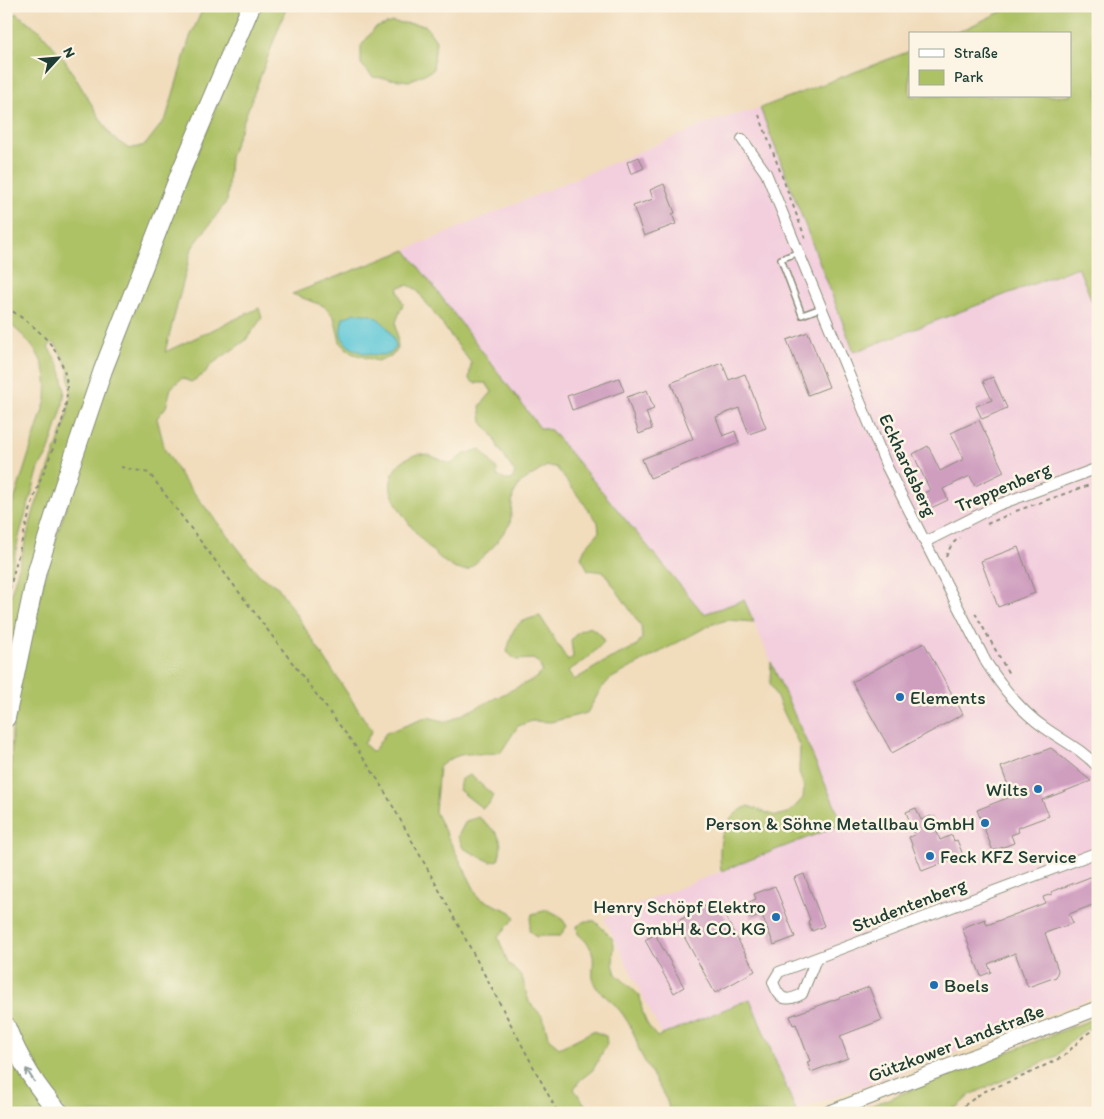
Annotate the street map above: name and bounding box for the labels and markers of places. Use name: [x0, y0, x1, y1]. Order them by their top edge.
place label: Elements: [910, 686, 986, 709]
marker: Elements: [894, 691, 906, 703]
place label: Wilts: [986, 778, 1028, 801]
marker: Wilts: [1032, 783, 1044, 795]
place label: Person & Söhne Metallbau GmbH: [706, 812, 975, 835]
marker: Person & Söhne Metallbau GmbH: [979, 817, 991, 829]
place label: Feck KFZ Service: [940, 845, 1077, 868]
marker: Feck KFZ Service: [924, 850, 936, 862]
place label: Henry Schöpf Elektro GmbH & CO. KG: [593, 895, 766, 940]
marker: Henry Schöpf Elektro GmbH & CO. KG: [770, 911, 782, 923]
place label: Boels: [944, 974, 989, 997]
marker: Boels: [928, 979, 940, 991]

